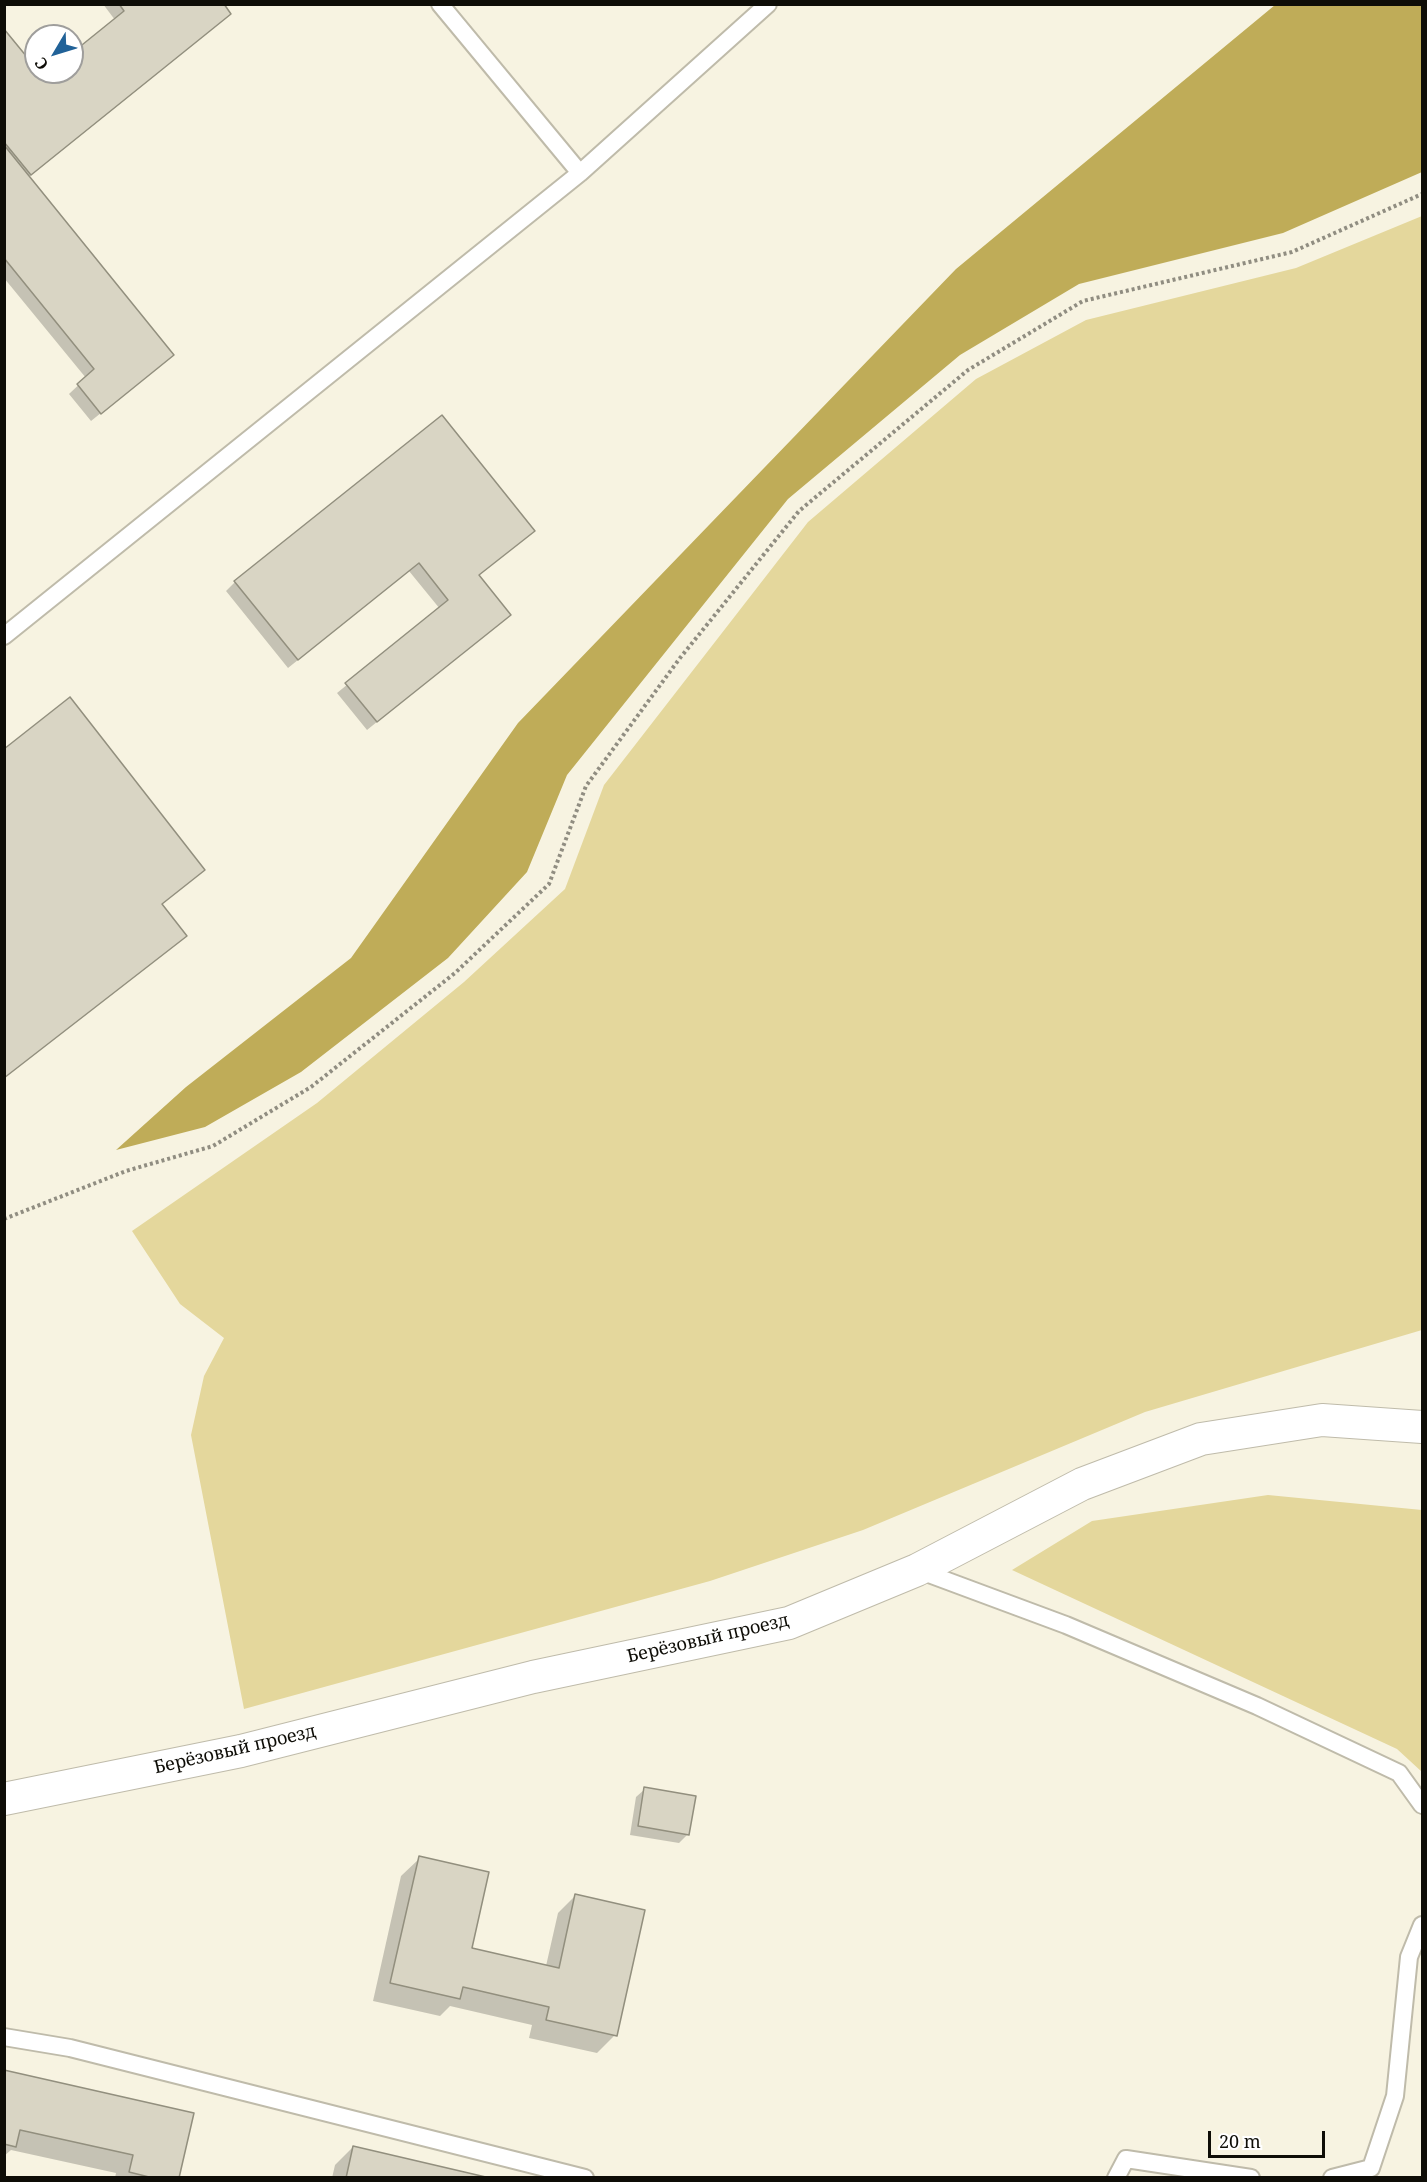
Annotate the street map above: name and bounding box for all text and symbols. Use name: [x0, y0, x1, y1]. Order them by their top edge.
north arrow: [24, 24, 84, 84]
text: С: [29, 53, 53, 75]
street label: Берёзовый проезд: [625, 1610, 791, 1668]
street label: Берёзовый проезд: [152, 1721, 318, 1779]
scale bar: [1211, 2119, 1328, 2157]
text: 20 m: [1219, 2129, 1261, 2153]

